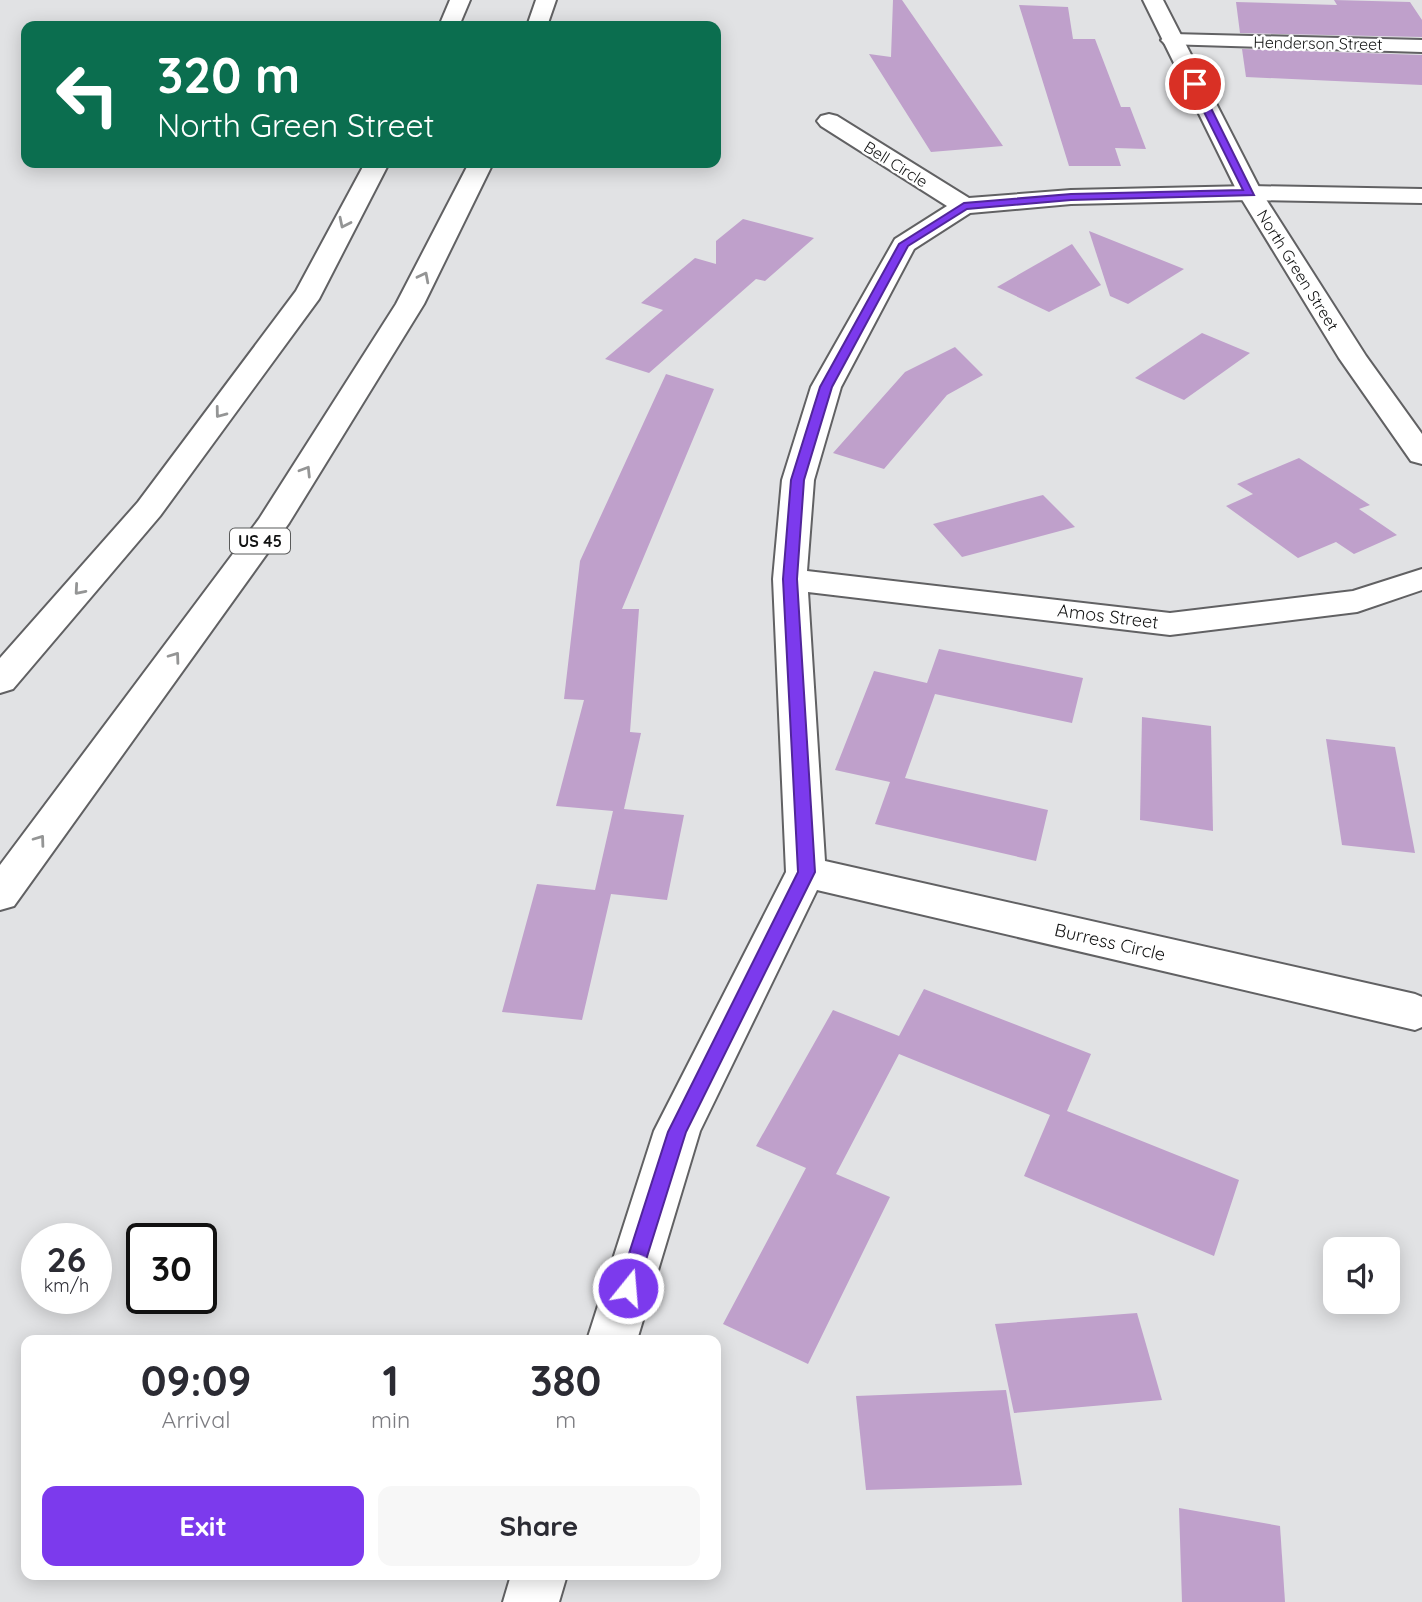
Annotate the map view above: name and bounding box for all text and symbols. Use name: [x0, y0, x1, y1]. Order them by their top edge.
street label: Henderson Street: [1253, 32, 1383, 54]
text: 320 m: [157, 44, 300, 105]
icon: left: [42, 49, 133, 140]
pin: [1165, 54, 1225, 114]
icon: arrive: [1176, 65, 1214, 103]
text: North Green Street: [157, 105, 434, 145]
street label: Bell Circle: [860, 137, 932, 191]
street label: North Green Street: [1253, 206, 1343, 334]
one-way arrow: [338, 216, 352, 228]
one-way arrow: [415, 271, 429, 284]
one-way arrow: [216, 405, 229, 417]
one-way arrow: [297, 466, 310, 479]
road number: US 45: [230, 528, 290, 554]
one-way arrow: [75, 582, 87, 595]
street label: Amos Street: [1056, 598, 1160, 634]
one-way arrow: [167, 652, 179, 665]
one-way arrow: [32, 836, 45, 848]
street label: Burress Circle: [1052, 918, 1168, 966]
speed limit sign: 30: [126, 1223, 217, 1314]
text: 26: [47, 1237, 86, 1281]
map controls: [1323, 1237, 1400, 1314]
button: sound: [1323, 1237, 1400, 1314]
position arrow: [591, 1251, 665, 1325]
text: km/h: [44, 1274, 89, 1297]
text: 09:09: [141, 1354, 251, 1407]
text: 1: [383, 1354, 399, 1407]
text: 380: [530, 1354, 601, 1407]
text: Arrival: [162, 1405, 230, 1434]
text: min: [371, 1405, 410, 1434]
text: m: [555, 1405, 576, 1434]
button: Exit: [42, 1486, 364, 1566]
button: Share: [378, 1486, 700, 1566]

